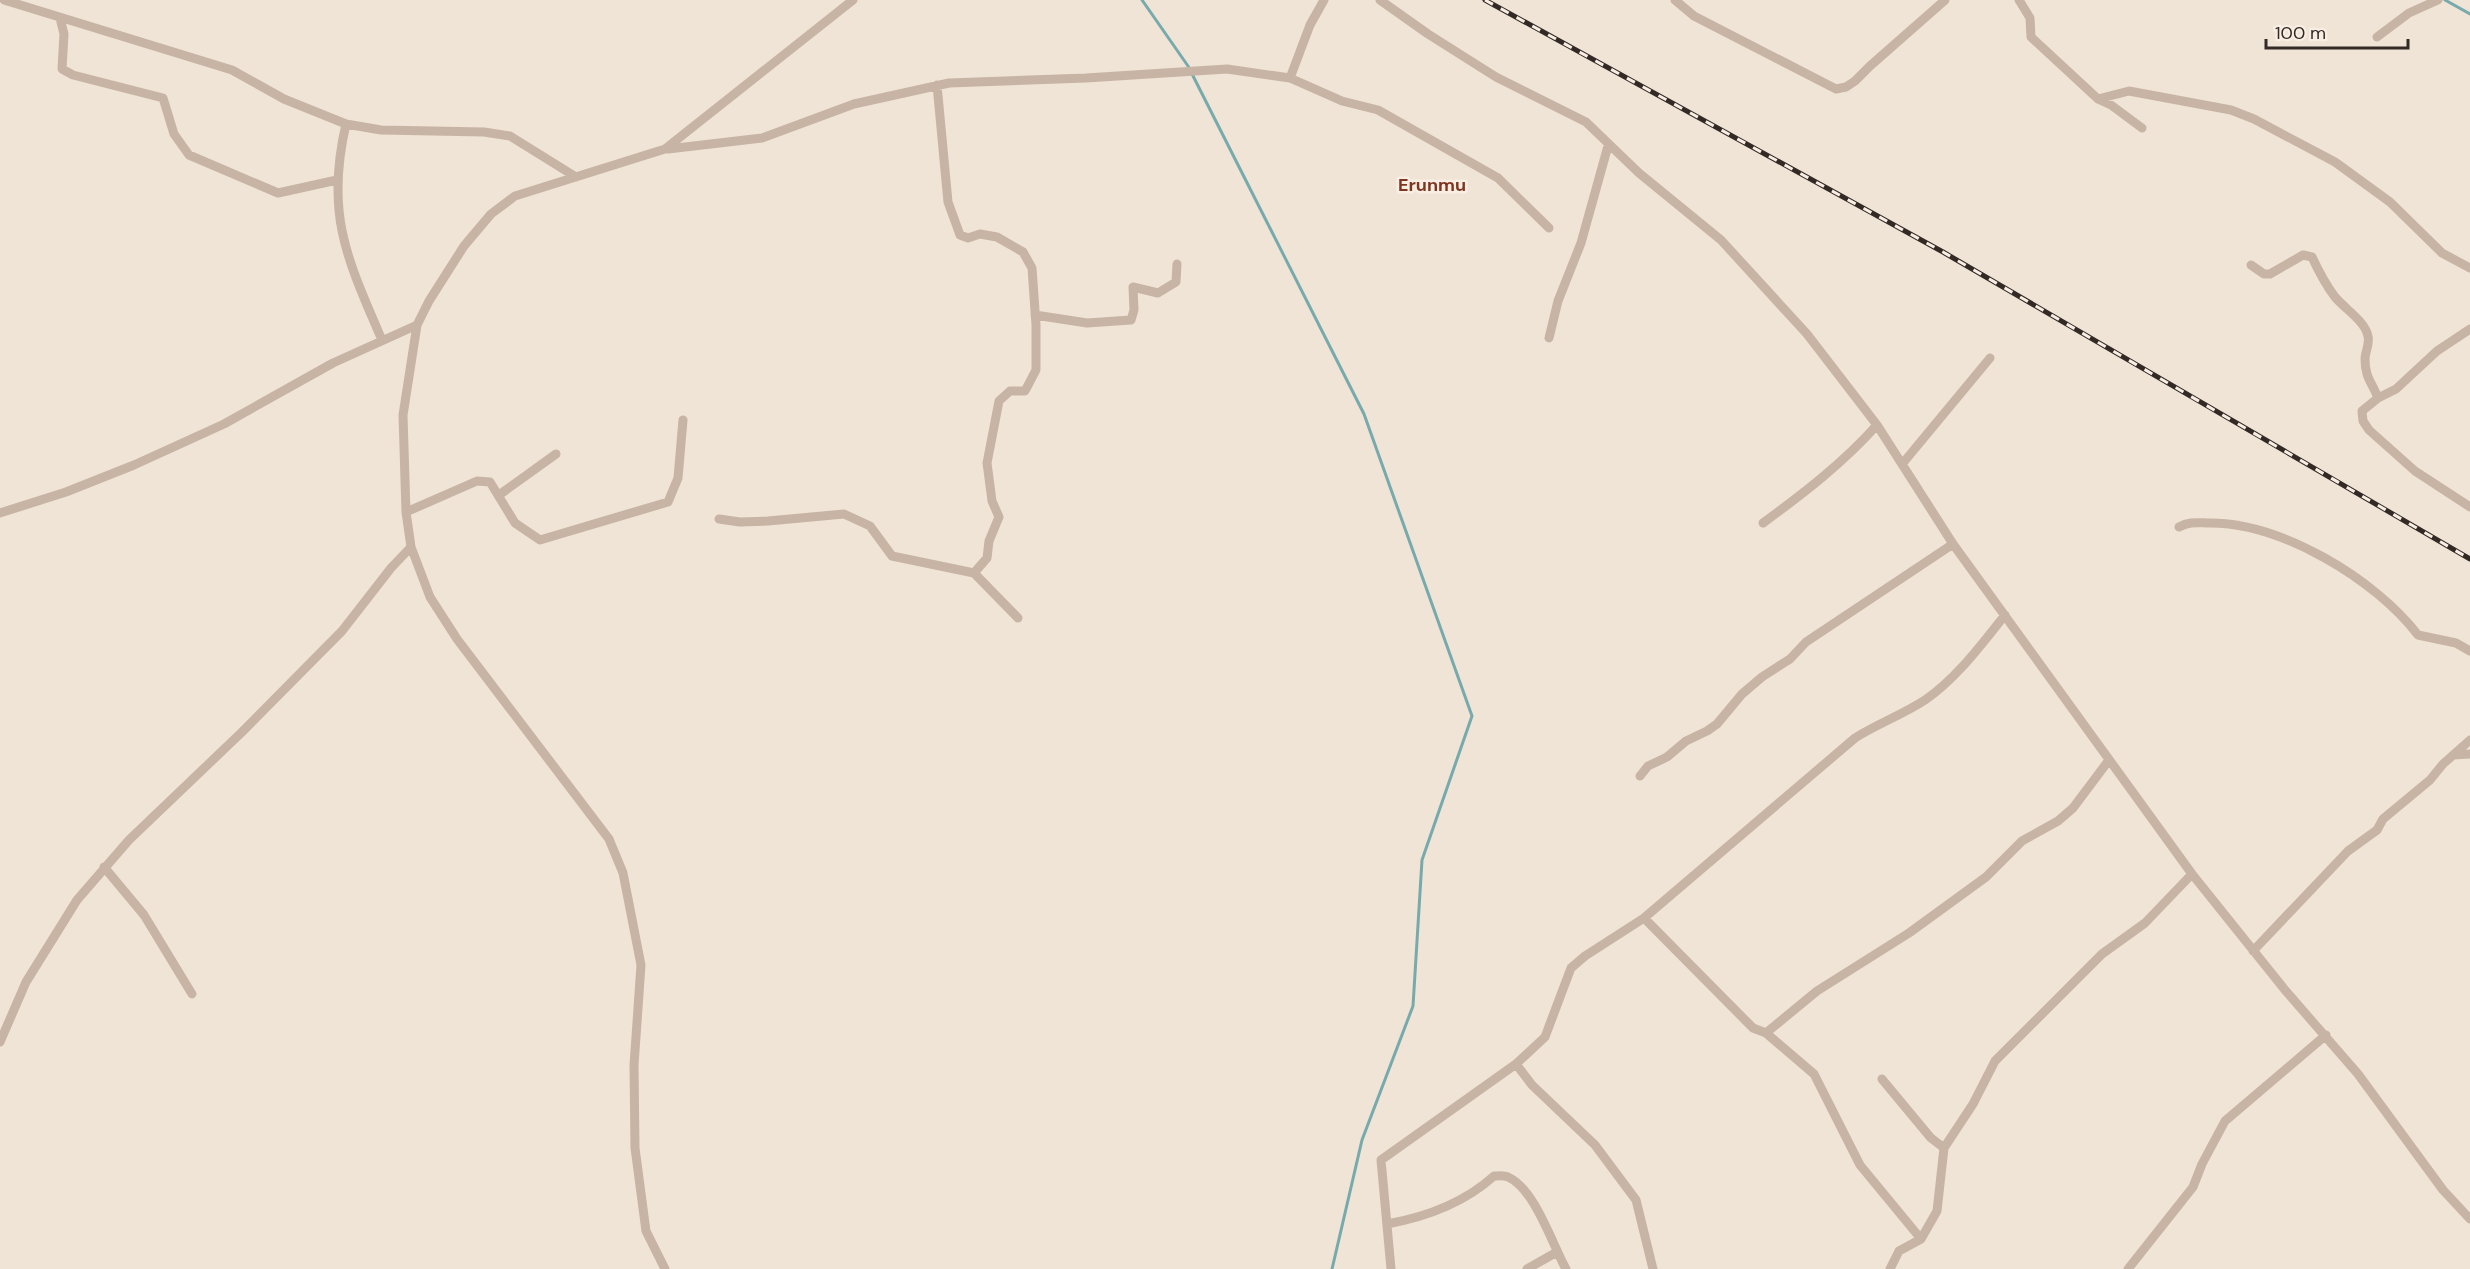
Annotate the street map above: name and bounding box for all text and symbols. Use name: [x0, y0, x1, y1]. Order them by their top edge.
scale bar: [2266, 12, 2408, 50]
text: 100 m: [2275, 21, 2326, 45]
district label: Erunmu: [1398, 173, 1466, 197]

